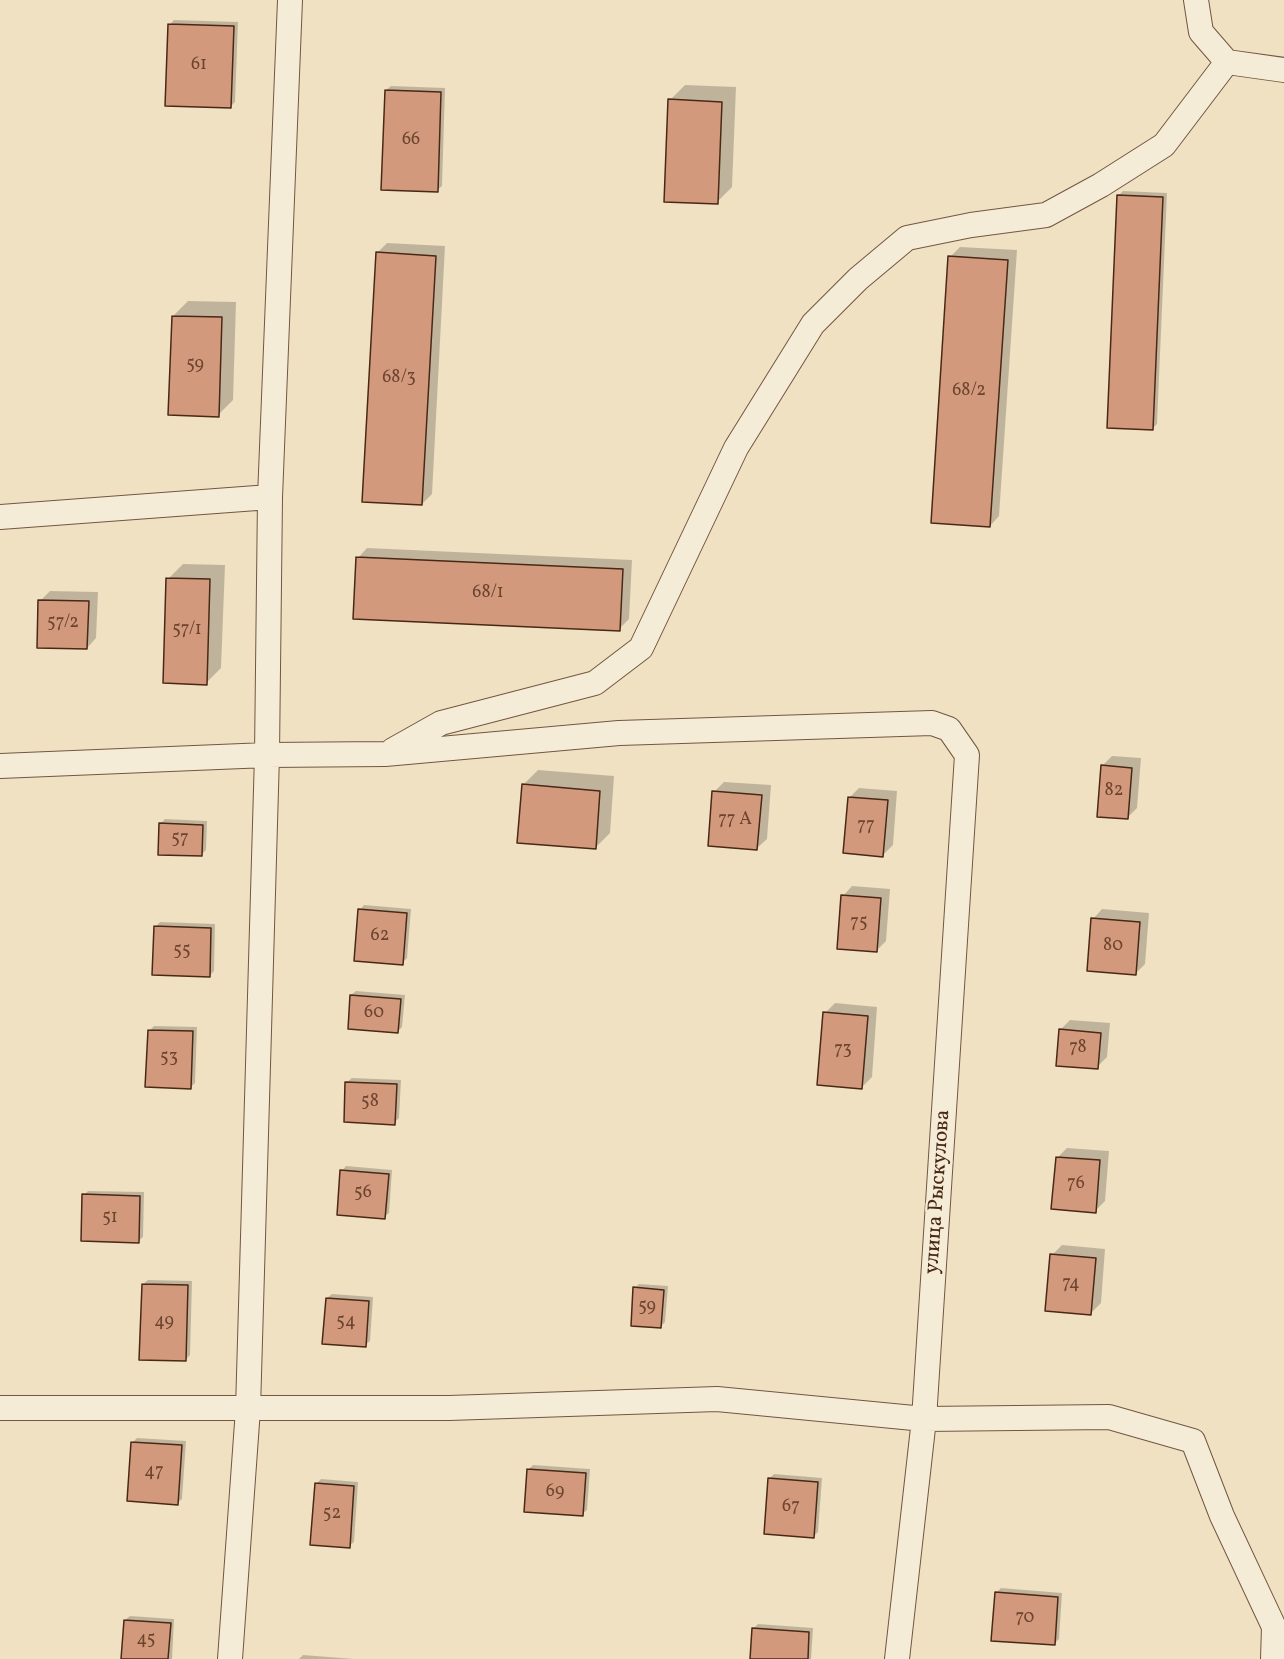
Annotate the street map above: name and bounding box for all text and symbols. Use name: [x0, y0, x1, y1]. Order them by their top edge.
house number: 61: [191, 55, 207, 77]
house number: 66: [402, 130, 420, 152]
house number: 59: [186, 355, 204, 377]
house number: 68/3: [382, 368, 416, 390]
house number: 68/2: [952, 381, 986, 403]
house number: 68/1: [472, 583, 504, 605]
house number: 57/2: [47, 613, 79, 635]
house number: 57/1: [172, 620, 202, 642]
house number: 82: [1105, 781, 1123, 803]
house number: 77 А: [718, 810, 752, 832]
house number: 77: [857, 816, 875, 838]
house number: 57: [171, 829, 189, 851]
house number: 75: [850, 913, 868, 935]
house number: 62: [371, 926, 389, 948]
house number: 80: [1103, 936, 1123, 958]
house number: 55: [173, 941, 191, 963]
house number: 60: [364, 1003, 384, 1025]
house number: 78: [1069, 1038, 1087, 1060]
house number: 73: [834, 1040, 852, 1062]
house number: 53: [160, 1048, 178, 1070]
house number: 58: [361, 1092, 379, 1114]
street label: улица Рыскулова: [921, 1109, 957, 1275]
house number: 76: [1067, 1174, 1085, 1196]
house number: 56: [354, 1183, 372, 1205]
house number: 51: [102, 1208, 118, 1230]
house number: 74: [1062, 1274, 1080, 1296]
house number: 59: [638, 1297, 656, 1319]
house number: 49: [154, 1312, 174, 1334]
house number: 54: [336, 1312, 356, 1334]
house number: 47: [144, 1462, 164, 1484]
house number: 69: [546, 1482, 564, 1504]
house number: 67: [782, 1497, 800, 1519]
house number: 52: [323, 1504, 341, 1526]
house number: 70: [1016, 1608, 1034, 1630]
house number: 45: [137, 1630, 155, 1652]

